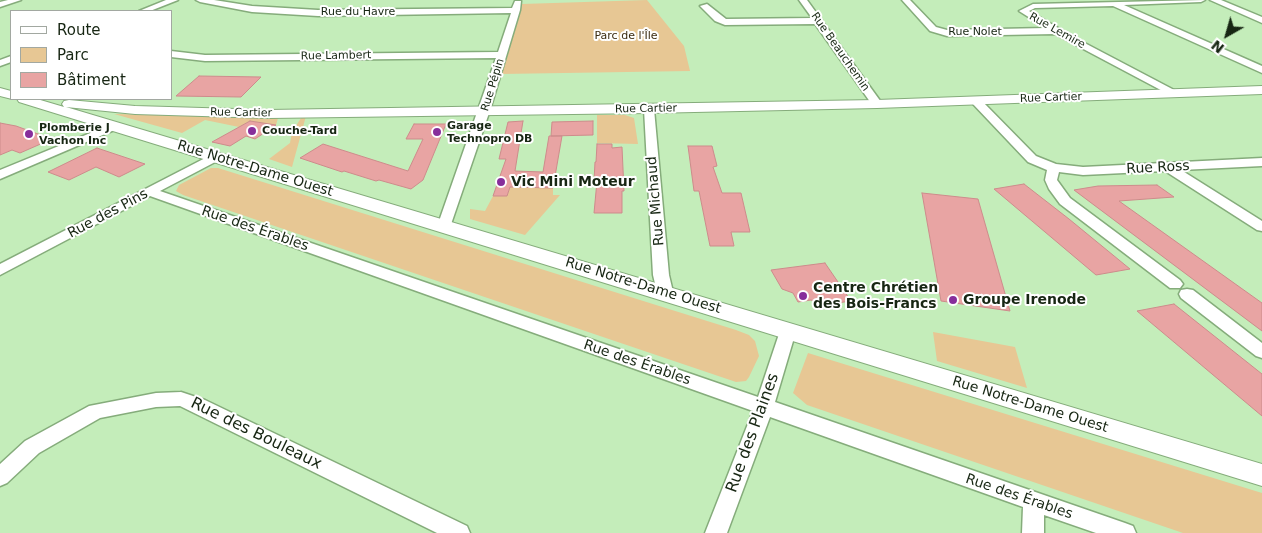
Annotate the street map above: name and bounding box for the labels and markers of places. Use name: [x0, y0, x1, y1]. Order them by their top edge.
place label: Garage Technopro DB: [447, 119, 532, 145]
place label: Plomberie J Vachon Inc: [39, 121, 110, 147]
place label: Couche-Tard: [262, 124, 337, 138]
marker: Couche-Tard: [246, 125, 258, 137]
marker: Garage Technopro DB: [431, 126, 443, 138]
marker: Plomberie J Vachon Inc: [23, 128, 35, 140]
place label: Vic Mini Moteur: [511, 174, 635, 190]
marker: Vic Mini Moteur: [495, 176, 507, 188]
place label: Centre Chrétien des Bois-Francs: [813, 280, 938, 312]
marker: Centre Chrétien des Bois-Francs: [797, 290, 809, 302]
place label: Groupe Irenode: [963, 292, 1086, 308]
marker: Groupe Irenode: [947, 294, 959, 306]

